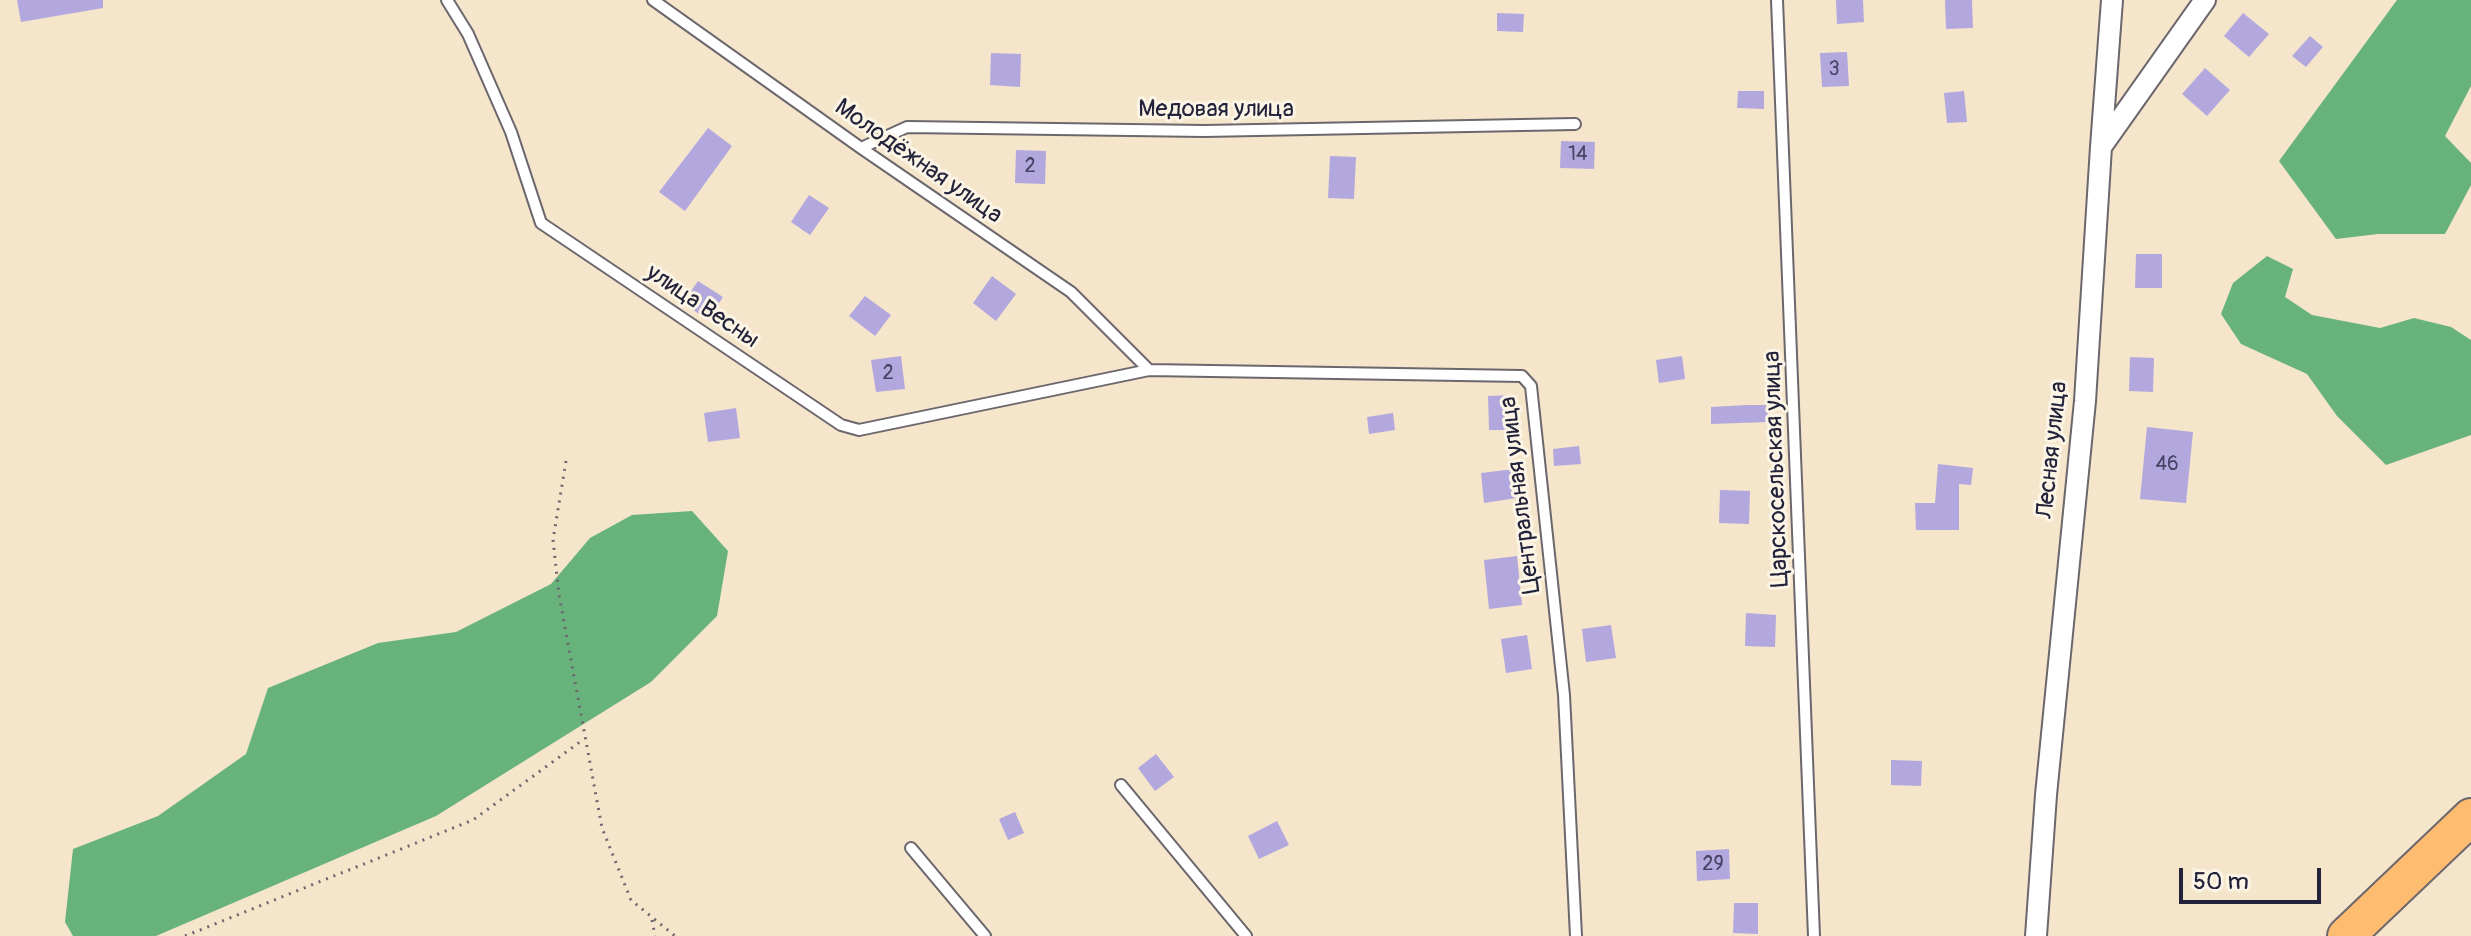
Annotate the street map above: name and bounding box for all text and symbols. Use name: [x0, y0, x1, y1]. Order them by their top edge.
house number: 3: [1828, 58, 1840, 82]
street label: Молодёжная улица: [829, 93, 1007, 231]
street label: Медовая улица: [1138, 96, 1294, 124]
house number: 14: [1568, 143, 1588, 167]
house number: 2: [1024, 155, 1036, 179]
street label: улица Весны: [640, 259, 764, 355]
street label: Царскосельская улица: [1758, 350, 1796, 588]
house number: 2: [882, 362, 894, 386]
street label: Лесная улица: [2031, 380, 2075, 520]
street label: Центральная улица: [1495, 395, 1547, 595]
house number: 46: [2155, 453, 2179, 477]
scale bar: [2183, 852, 2325, 902]
house number: 29: [1702, 853, 1724, 877]
text: 50 m: [2193, 867, 2249, 896]

